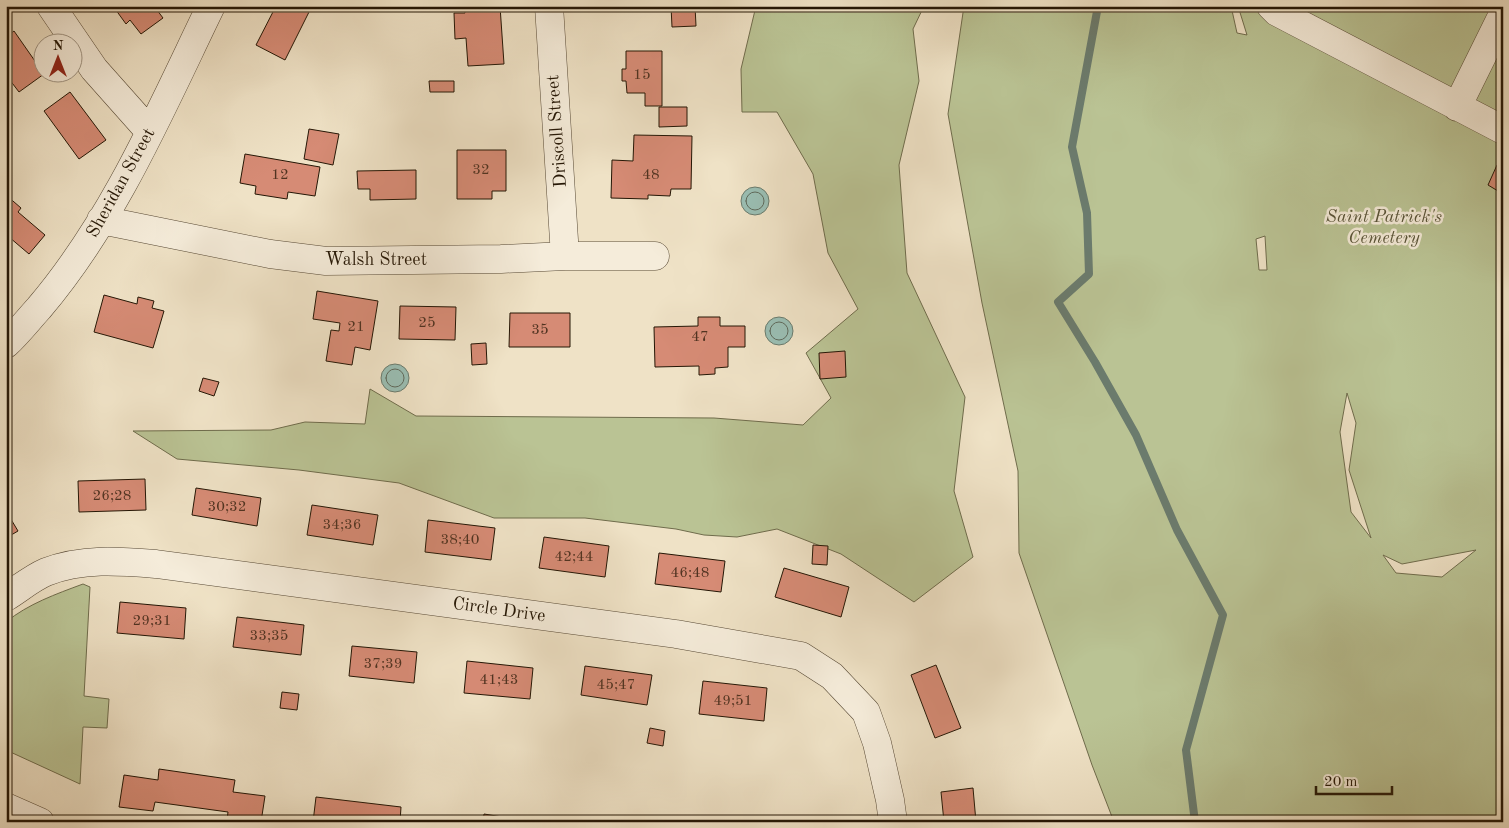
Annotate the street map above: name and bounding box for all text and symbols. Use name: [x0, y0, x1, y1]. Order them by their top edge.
north arrow: [32, 32, 82, 82]
text: N: [53, 39, 64, 53]
house number: 15: [633, 68, 651, 83]
street label: Driscoll Street: [544, 74, 570, 188]
street label: Sheridan Street: [83, 125, 159, 241]
house number: 32: [472, 163, 490, 178]
house number: 12: [271, 168, 289, 183]
house number: 48: [642, 168, 660, 183]
park label: Saint Patrick's Cemetery: [1326, 208, 1443, 247]
street label: Walsh Street: [325, 251, 427, 269]
house number: 25: [418, 316, 436, 331]
house number: 21: [347, 320, 365, 335]
house number: 35: [531, 323, 549, 338]
house number: 47: [691, 330, 709, 345]
house number: 26;28: [92, 489, 132, 504]
house number: 30;32: [207, 500, 247, 515]
house number: 34;36: [322, 518, 362, 533]
house number: 38;40: [440, 533, 480, 548]
house number: 42;44: [554, 550, 594, 565]
house number: 46;48: [670, 566, 710, 581]
street label: Circle Drive: [451, 595, 547, 625]
house number: 29;31: [132, 614, 172, 629]
house number: 33;35: [249, 629, 289, 644]
house number: 37;39: [363, 657, 403, 672]
house number: 41;43: [479, 673, 519, 688]
house number: 45;47: [596, 678, 636, 693]
house number: 49;51: [713, 694, 753, 709]
scale bar: [1316, 763, 1393, 795]
text: 20 m: [1324, 775, 1358, 790]

